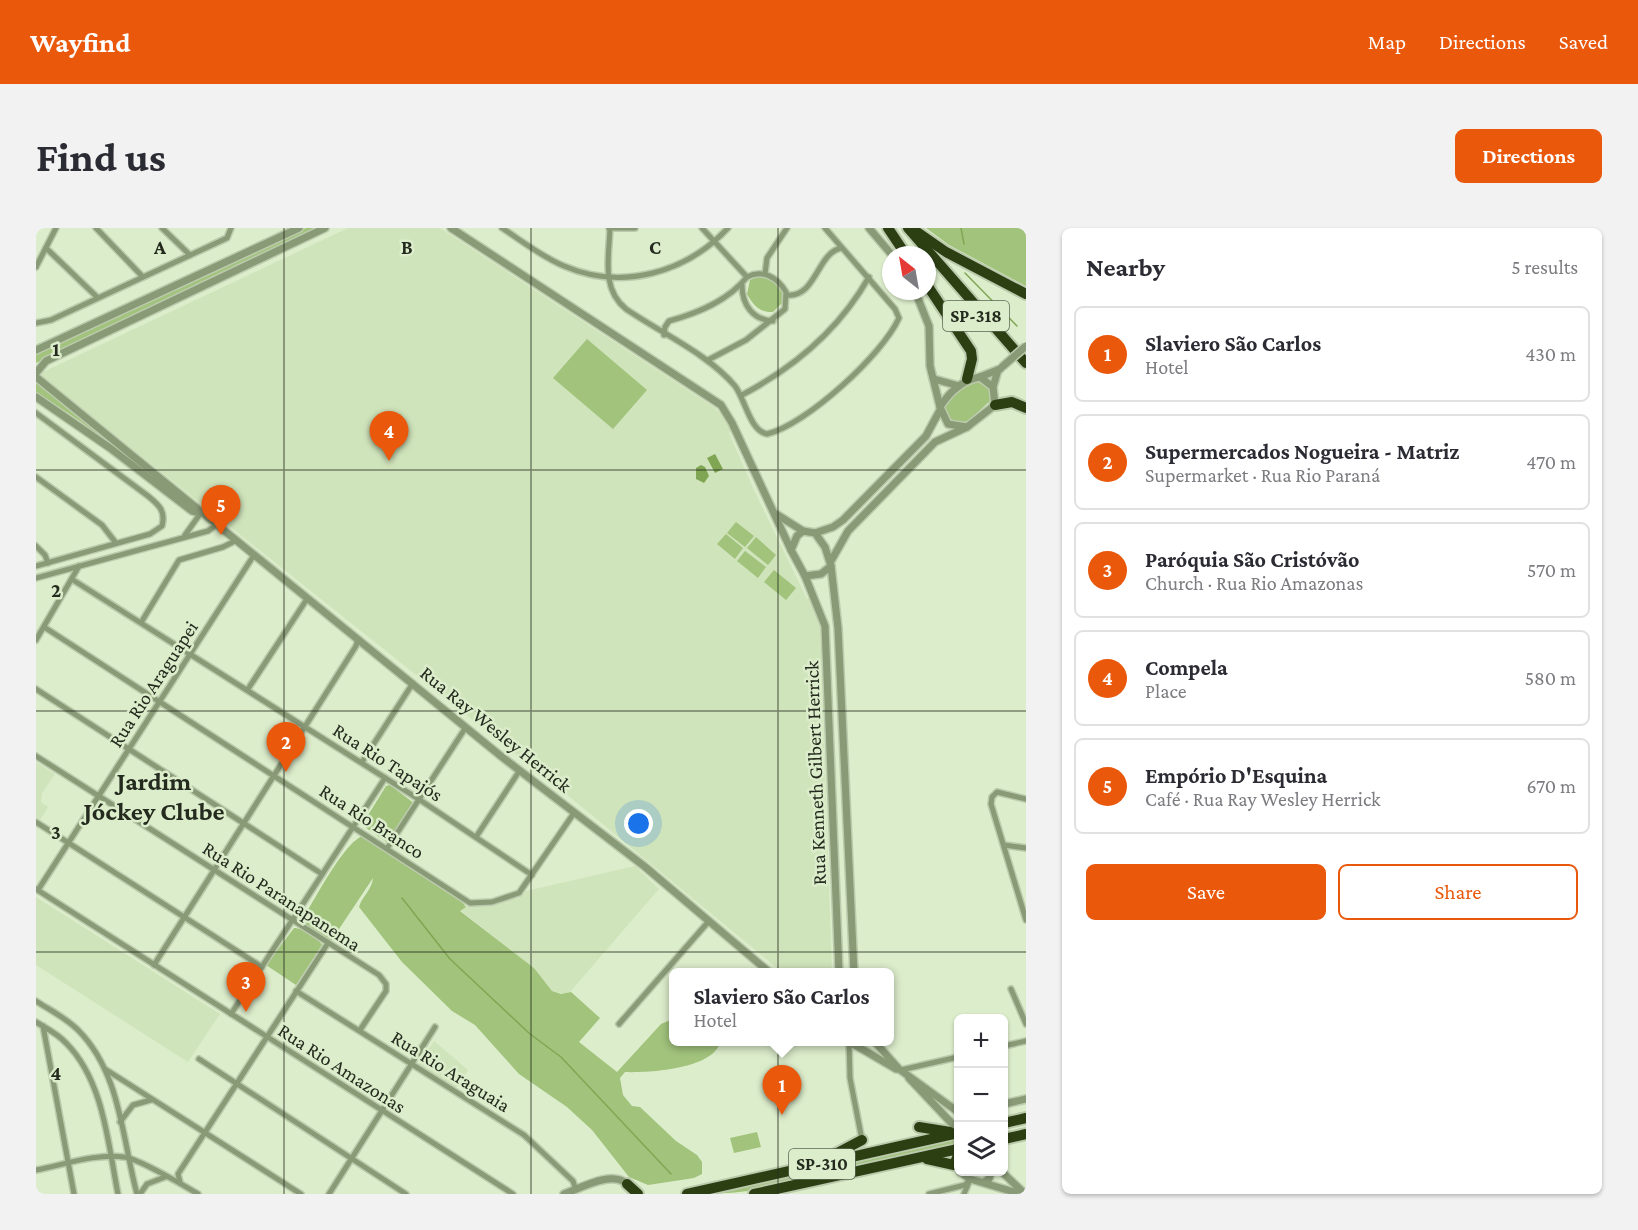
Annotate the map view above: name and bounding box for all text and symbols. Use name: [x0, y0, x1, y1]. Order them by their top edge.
text: Wayfind: [30, 27, 131, 58]
text: Map: [1368, 30, 1406, 54]
text: Directions: [1439, 30, 1526, 54]
text: Saved: [1559, 30, 1608, 54]
button: Directions: [1455, 129, 1602, 183]
text: Find us: [36, 133, 166, 180]
text: A: [153, 236, 167, 258]
text: B: [401, 236, 413, 258]
text: C: [649, 236, 661, 258]
north arrow: [882, 246, 936, 300]
text: Nearby: [1086, 253, 1165, 282]
text: 5 results: [1511, 256, 1578, 278]
road number: SP-318: [943, 301, 1009, 331]
text: Slaviero São Carlos: [1145, 331, 1321, 356]
text: 1: [52, 338, 60, 360]
text: 1: [1104, 343, 1111, 365]
text: 430 m: [1525, 343, 1576, 365]
text: Hotel: [1145, 356, 1189, 378]
pin: 4: [370, 412, 408, 461]
text: Supermercados Nogueira - Matriz: [1145, 439, 1459, 464]
text: 2: [1102, 451, 1113, 473]
text: 470 m: [1526, 451, 1576, 473]
text: Supermarket · Rua Rio Paraná: [1145, 464, 1380, 486]
pin: 5: [202, 486, 240, 535]
text: Paróquia São Cristóvão: [1145, 547, 1359, 572]
text: 3: [1103, 559, 1112, 581]
text: 570 m: [1527, 559, 1576, 581]
text: Church · Rua Rio Amazonas: [1145, 572, 1363, 594]
text: 2: [51, 579, 61, 601]
street label: Rua Rio Araguapei: [104, 617, 203, 752]
text: Compela: [1145, 655, 1228, 680]
street label: Rua Kenneth Gilbert Herrick: [800, 660, 830, 886]
street label: Rua Ray Wesley Herrick: [415, 661, 576, 798]
text: 4: [1102, 667, 1113, 689]
text: 580 m: [1525, 667, 1576, 689]
text: Place: [1145, 680, 1187, 702]
street label: Rua Rio Tapajós: [329, 718, 447, 807]
pin: 2: [266, 722, 306, 772]
text: Empório D'Esquina: [1145, 763, 1327, 788]
district label: Jardim Jóckey Clube: [80, 767, 225, 826]
text: 5: [1103, 775, 1112, 797]
text: 670 m: [1527, 775, 1576, 797]
street label: Rua Rio Branco: [316, 779, 428, 863]
text: Café · Rua Ray Wesley Herrick: [1145, 788, 1381, 810]
your location: [624, 809, 653, 838]
text: 3: [51, 821, 61, 843]
street label: Rua Rio Paranapanema: [198, 837, 365, 956]
button: Save: [1086, 864, 1326, 920]
button: Share: [1338, 864, 1578, 920]
pin: 3: [226, 962, 266, 1012]
popup: [669, 968, 894, 1046]
text: Slaviero São Carlos: [693, 984, 870, 1009]
text: Hotel: [693, 1009, 737, 1031]
map controls: [954, 1014, 1008, 1176]
button: +: [954, 1014, 1008, 1068]
street label: Rua Rio Amazonas: [274, 1019, 410, 1117]
street label: Rua Rio Araguaia: [387, 1026, 514, 1117]
text: 4: [51, 1062, 62, 1084]
pin: 1: [762, 1066, 802, 1115]
button: −: [954, 1068, 1008, 1122]
button: layers: [954, 1122, 1008, 1176]
road number: SP-310: [789, 1149, 855, 1179]

